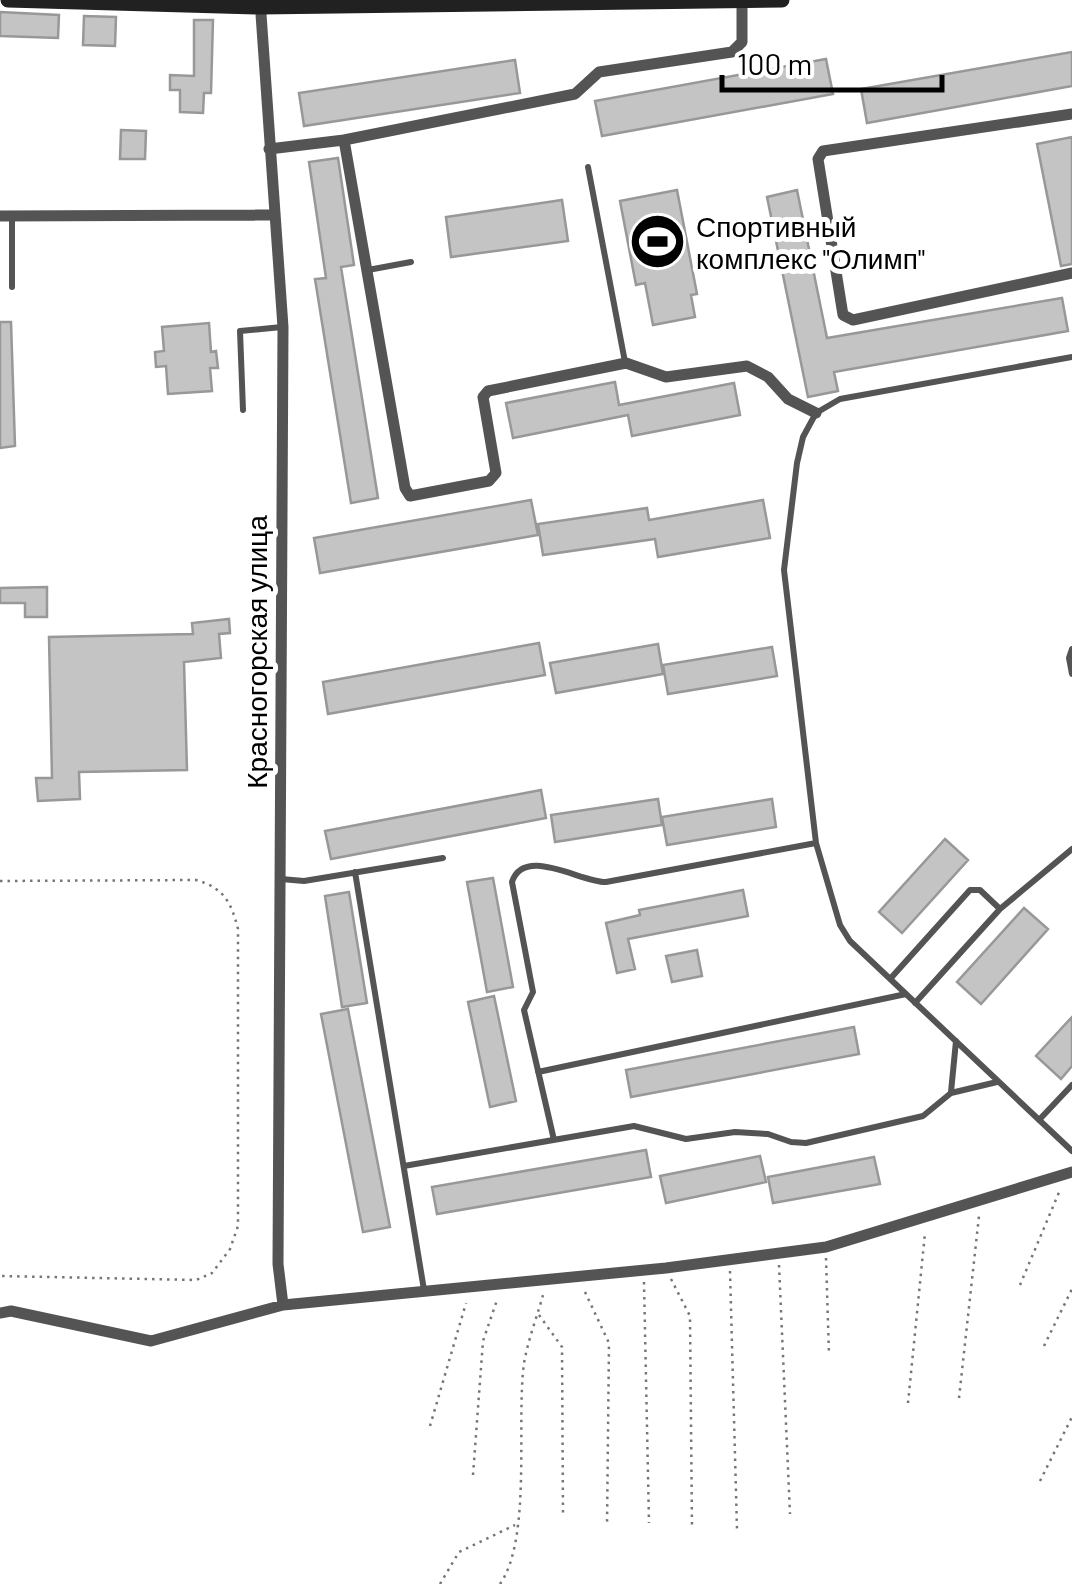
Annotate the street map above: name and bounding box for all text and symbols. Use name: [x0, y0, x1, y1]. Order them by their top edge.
scale bar: [722, 30, 942, 92]
text: 100 m: [737, 45, 812, 81]
place label: Спортивный комплекс "Олимп": [696, 209, 925, 275]
sports icon: Спортивный комплекс "Олимп": [627, 212, 687, 272]
street label: Красногорская улица: [239, 515, 273, 789]

